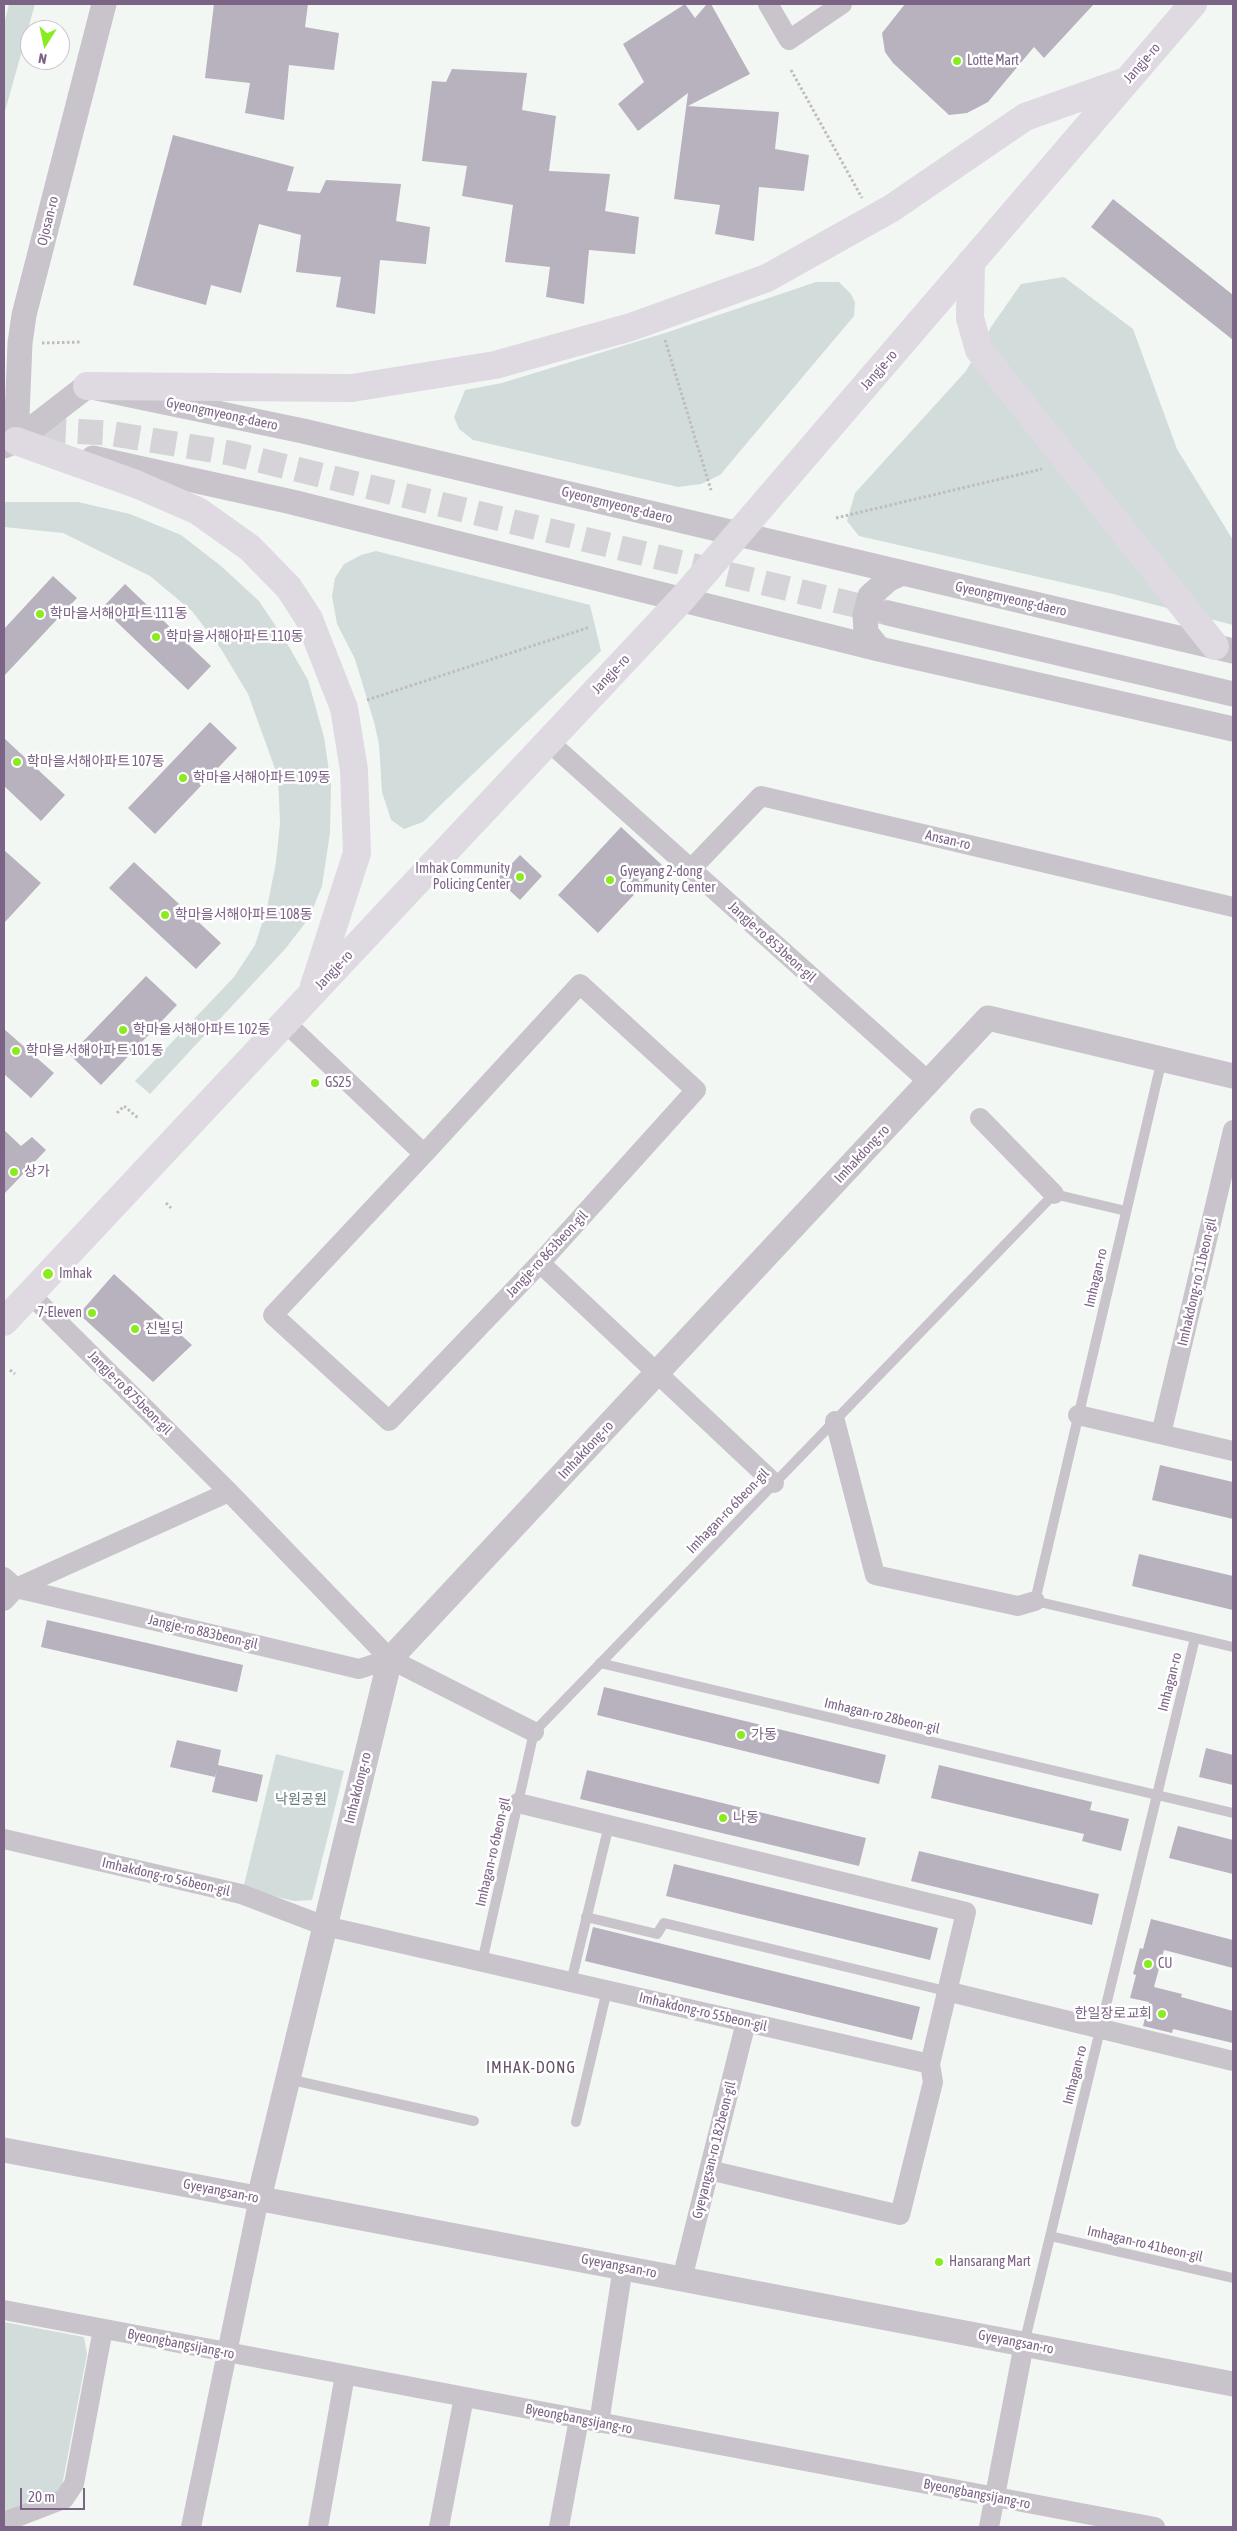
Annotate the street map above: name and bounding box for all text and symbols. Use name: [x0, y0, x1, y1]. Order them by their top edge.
north arrow: [20, 20, 70, 70]
street label: Jangje-ro: [1120, 40, 1164, 86]
text: N: [37, 50, 48, 67]
place label: Lotte Mart: [967, 53, 1019, 69]
marker: Lotte Mart: [951, 55, 963, 67]
street label: Ojosan-ro: [34, 195, 62, 247]
street label: Jangje-ro: [857, 347, 901, 393]
street label: Gyeongmyeong-daero: [165, 394, 279, 434]
street label: Gyeongmyeong-daero: [560, 483, 674, 527]
street label: Gyeongmyeong-daero: [954, 578, 1068, 620]
place label: 학마을서해아파트 111동: [50, 606, 188, 622]
marker: 학마을서해아파트 111동: [34, 608, 46, 620]
place label: 학마을서해아파트 110동: [166, 629, 304, 645]
marker: 학마을서해아파트 110동: [150, 631, 162, 643]
street label: Jangje-ro: [589, 651, 633, 697]
place label: 학마을서해아파트 107동: [27, 754, 165, 770]
marker: 학마을서해아파트 107동: [11, 756, 23, 768]
place label: 학마을서해아파트 109동: [193, 770, 331, 786]
marker: 학마을서해아파트 109동: [177, 772, 189, 784]
street label: Ansan-ro: [924, 827, 972, 853]
place label: Imhak Community Policing Center: [415, 861, 510, 894]
place label: Gyeyang 2-dong Community Center: [620, 864, 715, 896]
marker: Imhak Community Policing Center: [514, 871, 526, 883]
marker: Gyeyang 2-dong Community Center: [604, 874, 616, 886]
street label: Jangje-ro 853beon-gil: [725, 898, 819, 986]
place label: 학마을서해아파트 108동: [175, 907, 313, 923]
marker: 학마을서해아파트 108동: [159, 909, 171, 921]
street label: Jangje-ro: [312, 947, 356, 993]
place label: 학마을서해아파트 102동: [133, 1022, 271, 1038]
marker: 학마을서해아파트 102동: [117, 1024, 129, 1036]
place label: 학마을서해아파트 101동: [26, 1043, 164, 1059]
marker: 학마을서해아파트 101동: [10, 1045, 22, 1057]
place label: GS25: [325, 1075, 351, 1091]
marker: GS25: [309, 1077, 321, 1089]
street label: Imhakdong-ro: [831, 1122, 893, 1186]
place label: 상가: [24, 1164, 50, 1180]
marker: 상가: [8, 1166, 20, 1178]
street label: Jangje-ro 863beon-gil: [503, 1207, 591, 1301]
street label: Imhakdong-ro 11beon-gil: [1174, 1216, 1220, 1348]
street label: Imhagan-ro: [1081, 1247, 1111, 1309]
place label: Imhak: [59, 1266, 92, 1282]
marker: Imhak: [41, 1267, 55, 1281]
place label: 7-Eleven: [37, 1305, 82, 1321]
marker: 7-Eleven: [86, 1307, 98, 1319]
place label: 진빌딩: [145, 1321, 184, 1337]
marker: 진빌딩: [129, 1323, 141, 1335]
street label: Jangje-ro 875beon-gil: [84, 1347, 176, 1439]
street label: Imhakdong-ro: [555, 1418, 617, 1482]
street label: Imhagan-ro 6beon-gil: [683, 1465, 773, 1557]
street label: Jangje-ro 883beon-gil: [147, 1611, 259, 1653]
street label: Imhagan-ro: [1155, 1651, 1185, 1713]
street label: Imhagan-ro 28beon-gil: [823, 1695, 941, 1737]
place label: 가동: [751, 1727, 777, 1743]
marker: 가동: [735, 1729, 747, 1741]
street label: Imhakdong-ro: [341, 1751, 375, 1825]
park label: 낙원공원: [275, 1792, 327, 1808]
street label: Imhagan-ro 6beon-gil: [472, 1796, 514, 1908]
place label: 나동: [733, 1810, 759, 1826]
marker: 나동: [717, 1812, 729, 1824]
street label: Imhakdong-ro 56beon-gil: [100, 1854, 232, 1900]
place label: CU: [1158, 1956, 1173, 1972]
marker: CU: [1142, 1958, 1154, 1970]
street label: Imhakdong-ro 55beon-gil: [637, 1989, 769, 2035]
place label: 한일장로교회: [1075, 2006, 1152, 2022]
marker: 한일장로교회: [1156, 2008, 1168, 2020]
street label: Imhagan-ro: [1060, 2044, 1090, 2106]
district label: IMHAK-DONG: [485, 2058, 577, 2078]
street label: Gyeyangsan-ro 182beon-gil: [689, 2080, 739, 2220]
street label: Gyeyangsan-ro: [182, 2175, 260, 2207]
street label: Imhagan-ro 41beon-gil: [1086, 2223, 1204, 2265]
street label: Gyeyangsan-ro: [580, 2250, 658, 2282]
place label: Hansarang Mart: [949, 2254, 1031, 2270]
marker: Hansarang Mart: [933, 2256, 945, 2268]
street label: Byeongbangsijang-ro: [126, 2325, 236, 2363]
street label: Gyeyangsan-ro: [977, 2326, 1055, 2358]
street label: Byeongbangsijang-ro: [524, 2400, 634, 2438]
street label: Byeongbangsijang-ro: [922, 2475, 1032, 2513]
scale bar: [22, 2478, 88, 2510]
text: 20 m: [28, 2488, 55, 2505]

